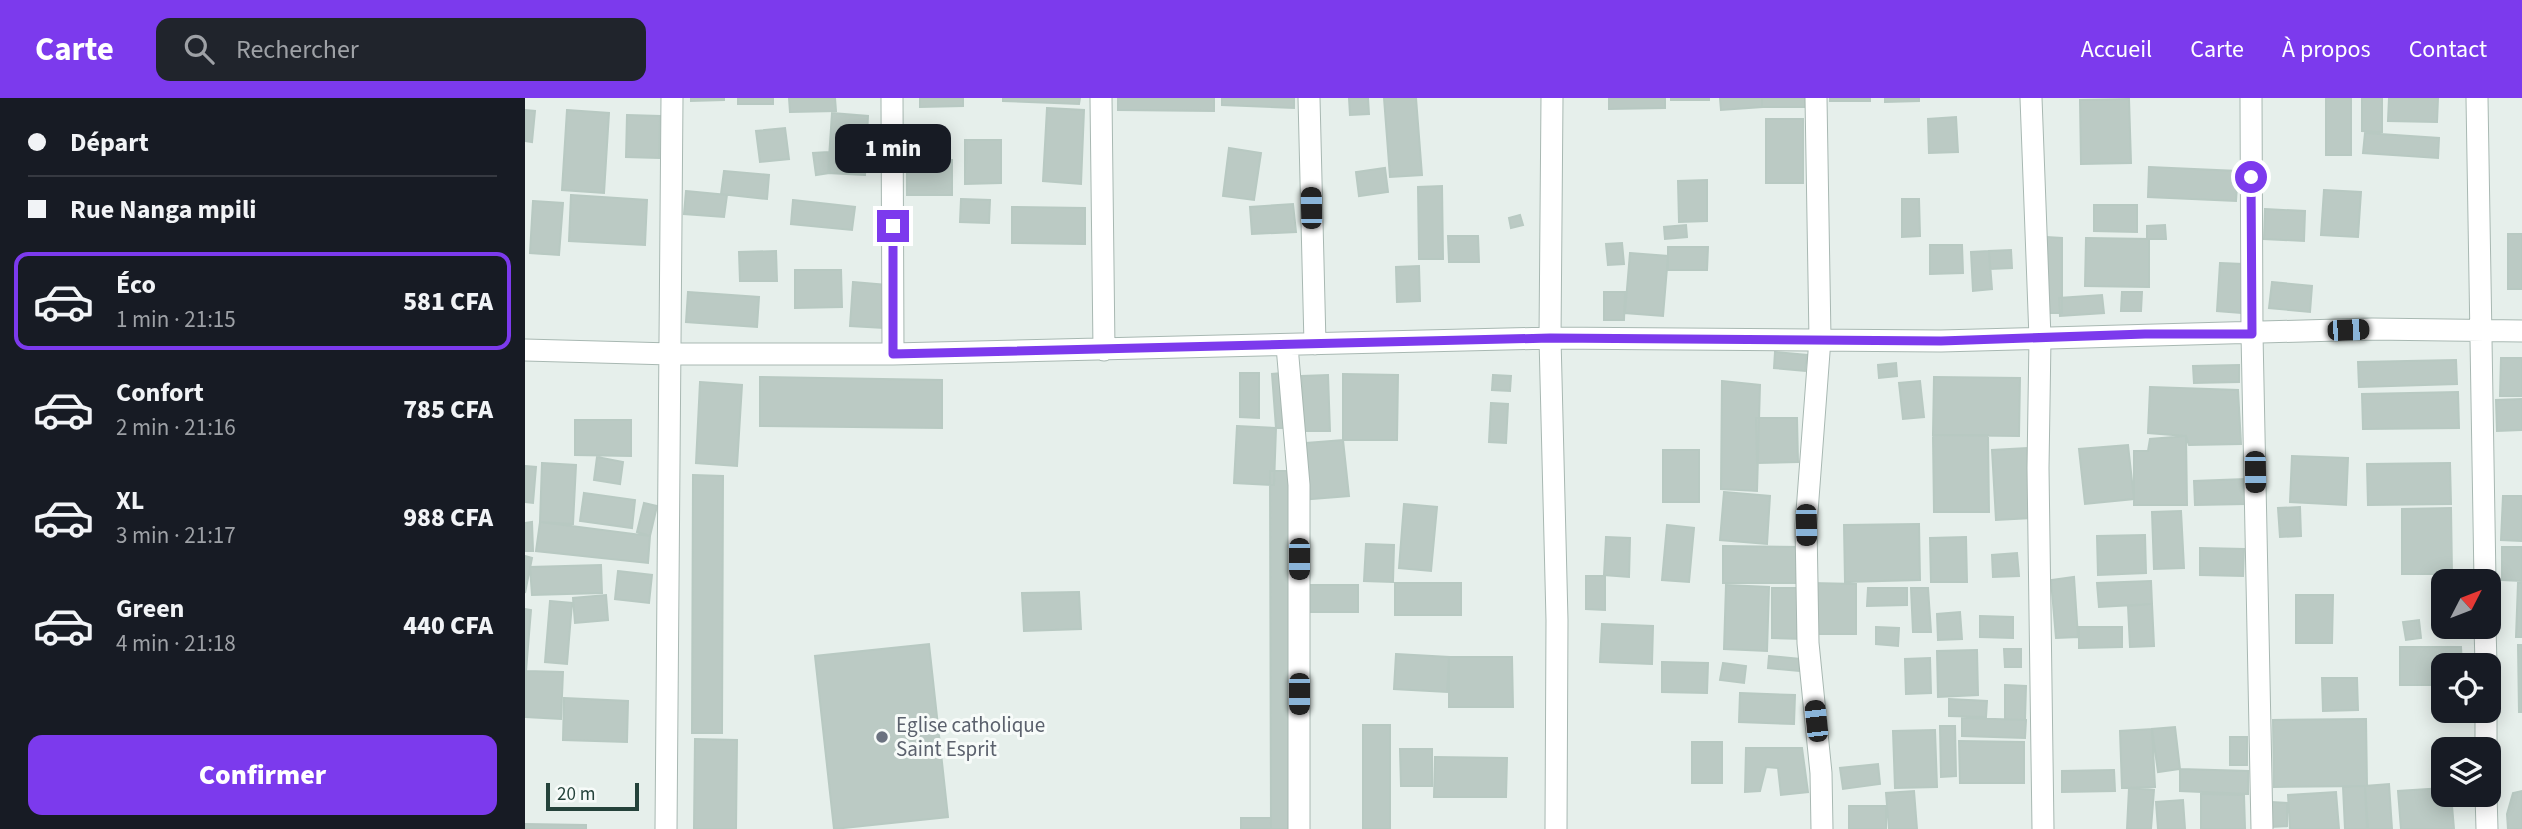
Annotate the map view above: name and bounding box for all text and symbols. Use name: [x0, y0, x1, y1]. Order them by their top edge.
search box: [156, 18, 646, 81]
text: Carte: [35, 26, 114, 73]
icon: search: [180, 30, 218, 68]
text: Rechercher: [236, 31, 359, 68]
text: Accueil: [2081, 32, 2152, 67]
text: Carte: [2190, 32, 2244, 67]
text: À propos: [2282, 32, 2371, 67]
text: Contact: [2409, 32, 2487, 67]
text: Départ: [70, 124, 149, 161]
callout: 1 min: [835, 124, 951, 174]
text: 1 min: [865, 132, 921, 165]
route start: [2235, 161, 2267, 193]
car: [1301, 187, 1322, 229]
text: Rue Nanga mpili: [70, 191, 257, 228]
route end: [877, 210, 909, 242]
text: Éco: [116, 266, 156, 303]
icon: car: [32, 270, 95, 333]
text: 581 CFA: [403, 283, 493, 320]
text: 1 min · 21:15: [116, 303, 236, 336]
car: [2327, 319, 2370, 341]
text: Confort: [116, 374, 204, 411]
icon: car: [32, 378, 95, 441]
text: 785 CFA: [403, 391, 493, 428]
text: 2 min · 21:16: [116, 411, 236, 444]
car: [2245, 451, 2266, 493]
text: XL: [116, 482, 144, 519]
icon: car: [32, 486, 95, 549]
text: 988 CFA: [403, 499, 493, 536]
car: [1796, 504, 1817, 546]
text: 3 min · 21:17: [116, 519, 236, 552]
car: [1289, 538, 1310, 580]
north arrow: [2431, 569, 2501, 639]
map controls: [2431, 569, 2501, 807]
text: Green: [116, 590, 184, 627]
icon: car: [32, 594, 95, 657]
text: 440 CFA: [403, 607, 493, 644]
text: 4 min · 21:18: [116, 627, 236, 660]
button: locate: [2431, 653, 2501, 723]
car: [1289, 673, 1310, 715]
car: [1804, 699, 1829, 743]
place label: Eglise catholique Saint Esprit: [896, 710, 1045, 764]
marker: Eglise catholique Saint Esprit: [874, 729, 890, 745]
button: Confirmer: [28, 735, 497, 815]
button: layers: [2431, 737, 2501, 807]
scale bar: [546, 780, 639, 812]
text: 20 m: [557, 781, 595, 808]

